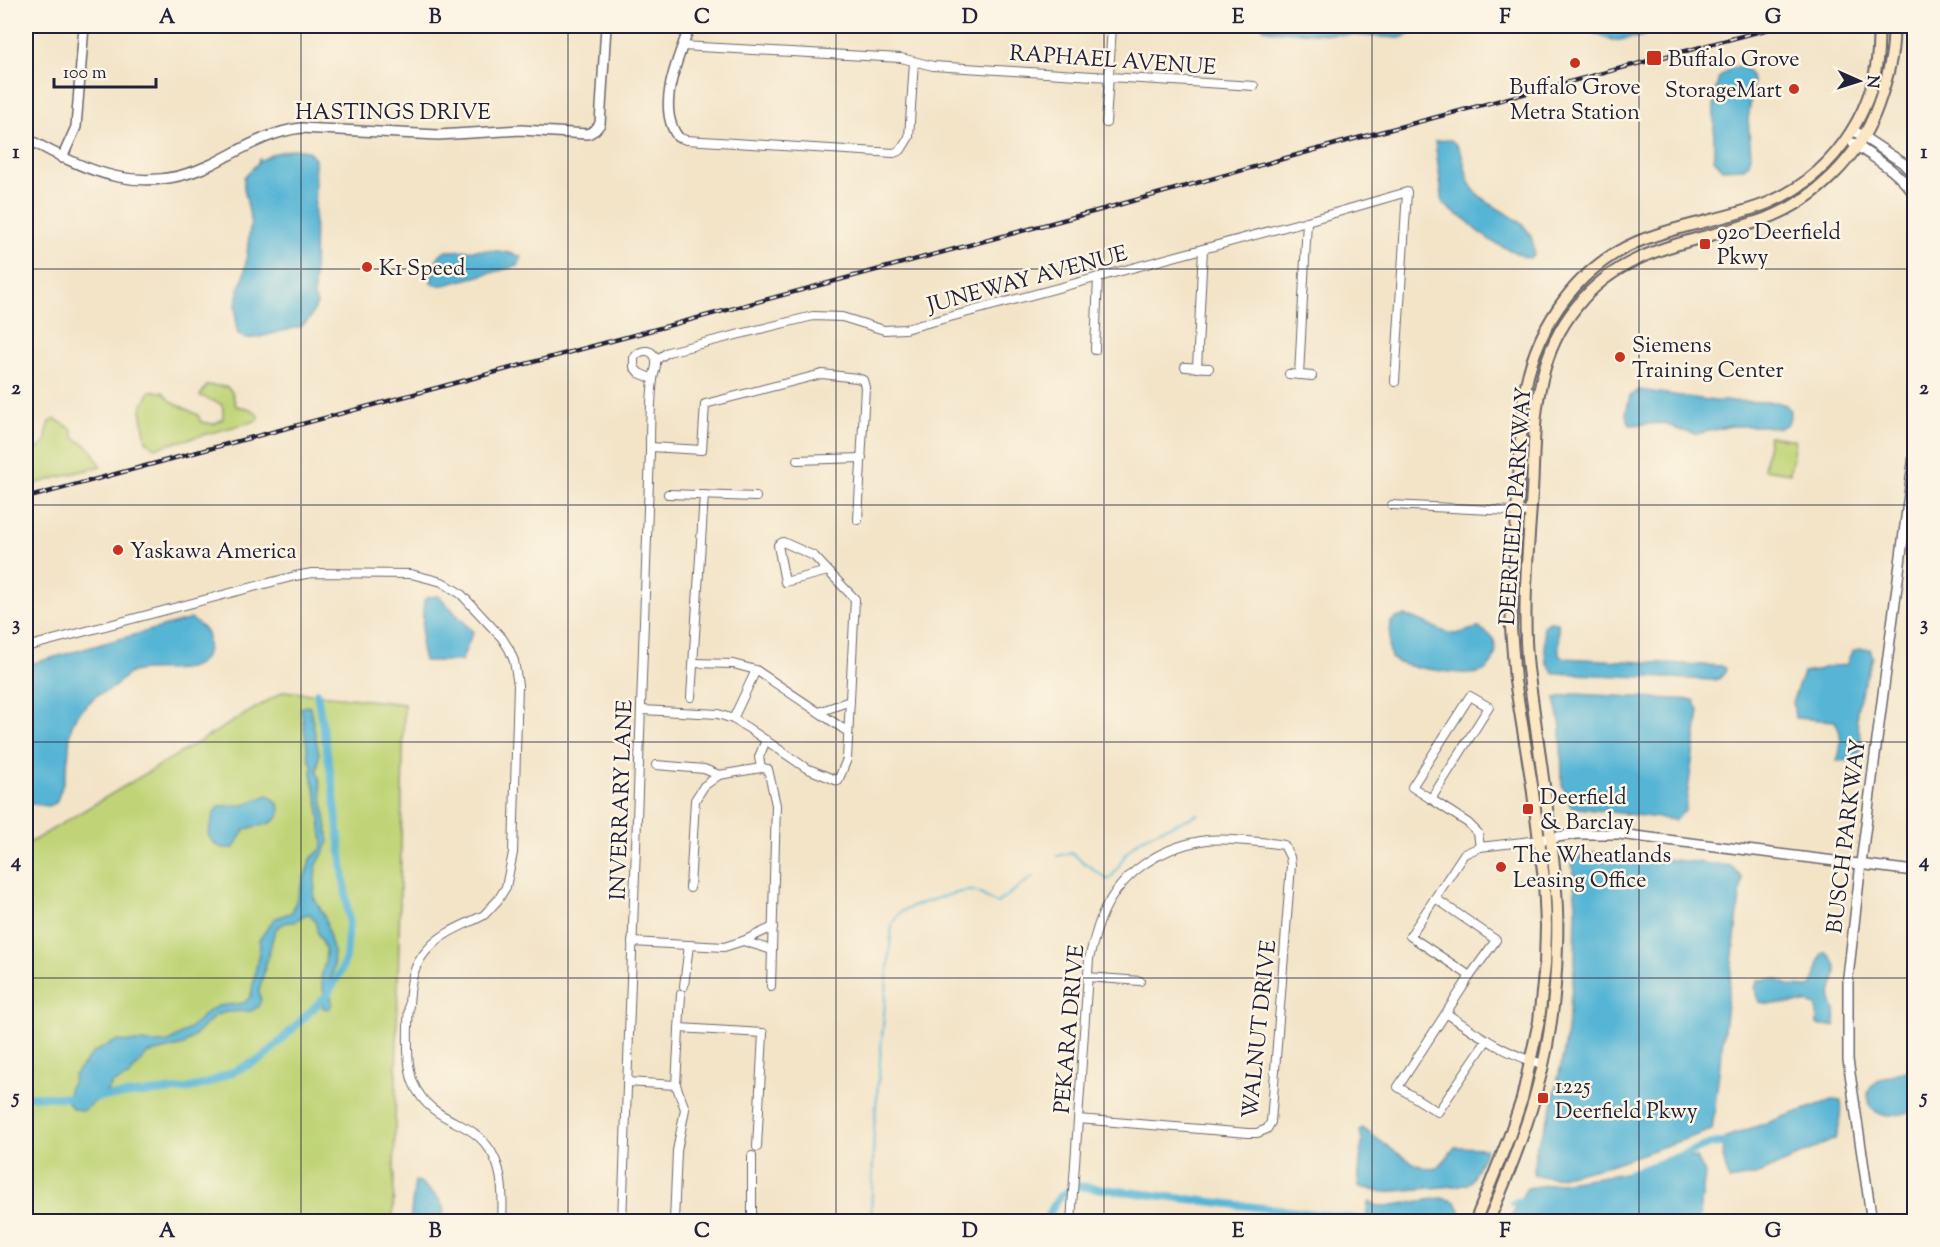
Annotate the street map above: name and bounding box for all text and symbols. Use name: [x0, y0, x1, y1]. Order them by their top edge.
text: A: [159, 4, 176, 33]
text: B: [429, 4, 442, 33]
text: C: [694, 4, 710, 33]
text: D: [962, 4, 978, 33]
text: E: [1232, 4, 1245, 33]
text: F: [1499, 4, 1511, 33]
text: G: [1765, 4, 1782, 33]
street label: RAPHAEL AVENUE: [1008, 39, 1217, 85]
place label: Buffalo Grove: [1668, 45, 1799, 77]
marker: Buffalo Grove: [1645, 49, 1663, 67]
scale bar: [54, 51, 156, 89]
north arrow: [1829, 51, 1889, 111]
marker: Buffalo Grove Metra Station: [1568, 56, 1582, 70]
text: 100 m: [63, 61, 107, 87]
place label: Buffalo Grove Metra Station: [1509, 73, 1641, 130]
text: N: [1860, 75, 1883, 89]
place label: StorageMart: [1665, 76, 1782, 108]
marker: StorageMart: [1787, 82, 1801, 96]
street label: HASTINGS DRIVE: [295, 98, 491, 130]
text: 1: [13, 139, 20, 168]
text: 1: [1921, 139, 1928, 168]
place label: 920 Deerfield Pkwy: [1717, 218, 1841, 275]
marker: 920 Deerfield Pkwy: [1698, 237, 1712, 251]
street label: JUNEWAY AVENUE: [923, 239, 1131, 323]
place label: K1 Speed: [379, 254, 465, 286]
marker: K1 Speed: [360, 260, 374, 274]
place label: Siemens Training Center: [1632, 331, 1784, 388]
marker: Siemens Training Center: [1613, 350, 1627, 364]
text: 2: [11, 375, 21, 404]
text: 2: [1919, 375, 1929, 404]
street label: DEERFIELD PARKWAY: [1493, 386, 1541, 627]
place label: Yaskawa America: [130, 537, 297, 569]
marker: Yaskawa America: [111, 543, 125, 557]
text: 3: [12, 611, 20, 640]
text: 3: [1920, 611, 1928, 640]
street label: INVERRARY LANE: [604, 699, 642, 901]
street label: BUSCH PARKWAY: [1820, 737, 1876, 936]
place label: Deerfield & Barclay: [1540, 783, 1634, 840]
marker: Deerfield & Barclay: [1521, 802, 1535, 816]
place label: The Wheatlands Leasing Office: [1513, 841, 1671, 898]
text: 4: [10, 848, 21, 877]
text: 4: [1918, 848, 1929, 877]
marker: The Wheatlands Leasing Office: [1494, 860, 1508, 874]
street label: WALNUT DRIVE: [1236, 938, 1286, 1120]
street label: PEKARA DRIVE: [1048, 944, 1094, 1115]
place label: 1225 Deerfield Pkwy: [1555, 1072, 1698, 1129]
text: 5: [11, 1084, 20, 1113]
text: 5: [1919, 1084, 1928, 1113]
marker: 1225 Deerfield Pkwy: [1536, 1091, 1550, 1105]
text: A: [159, 1218, 176, 1247]
text: B: [429, 1218, 442, 1247]
text: C: [694, 1218, 710, 1247]
text: D: [962, 1218, 978, 1247]
text: E: [1232, 1218, 1245, 1247]
text: F: [1499, 1218, 1511, 1247]
text: G: [1765, 1218, 1782, 1247]

